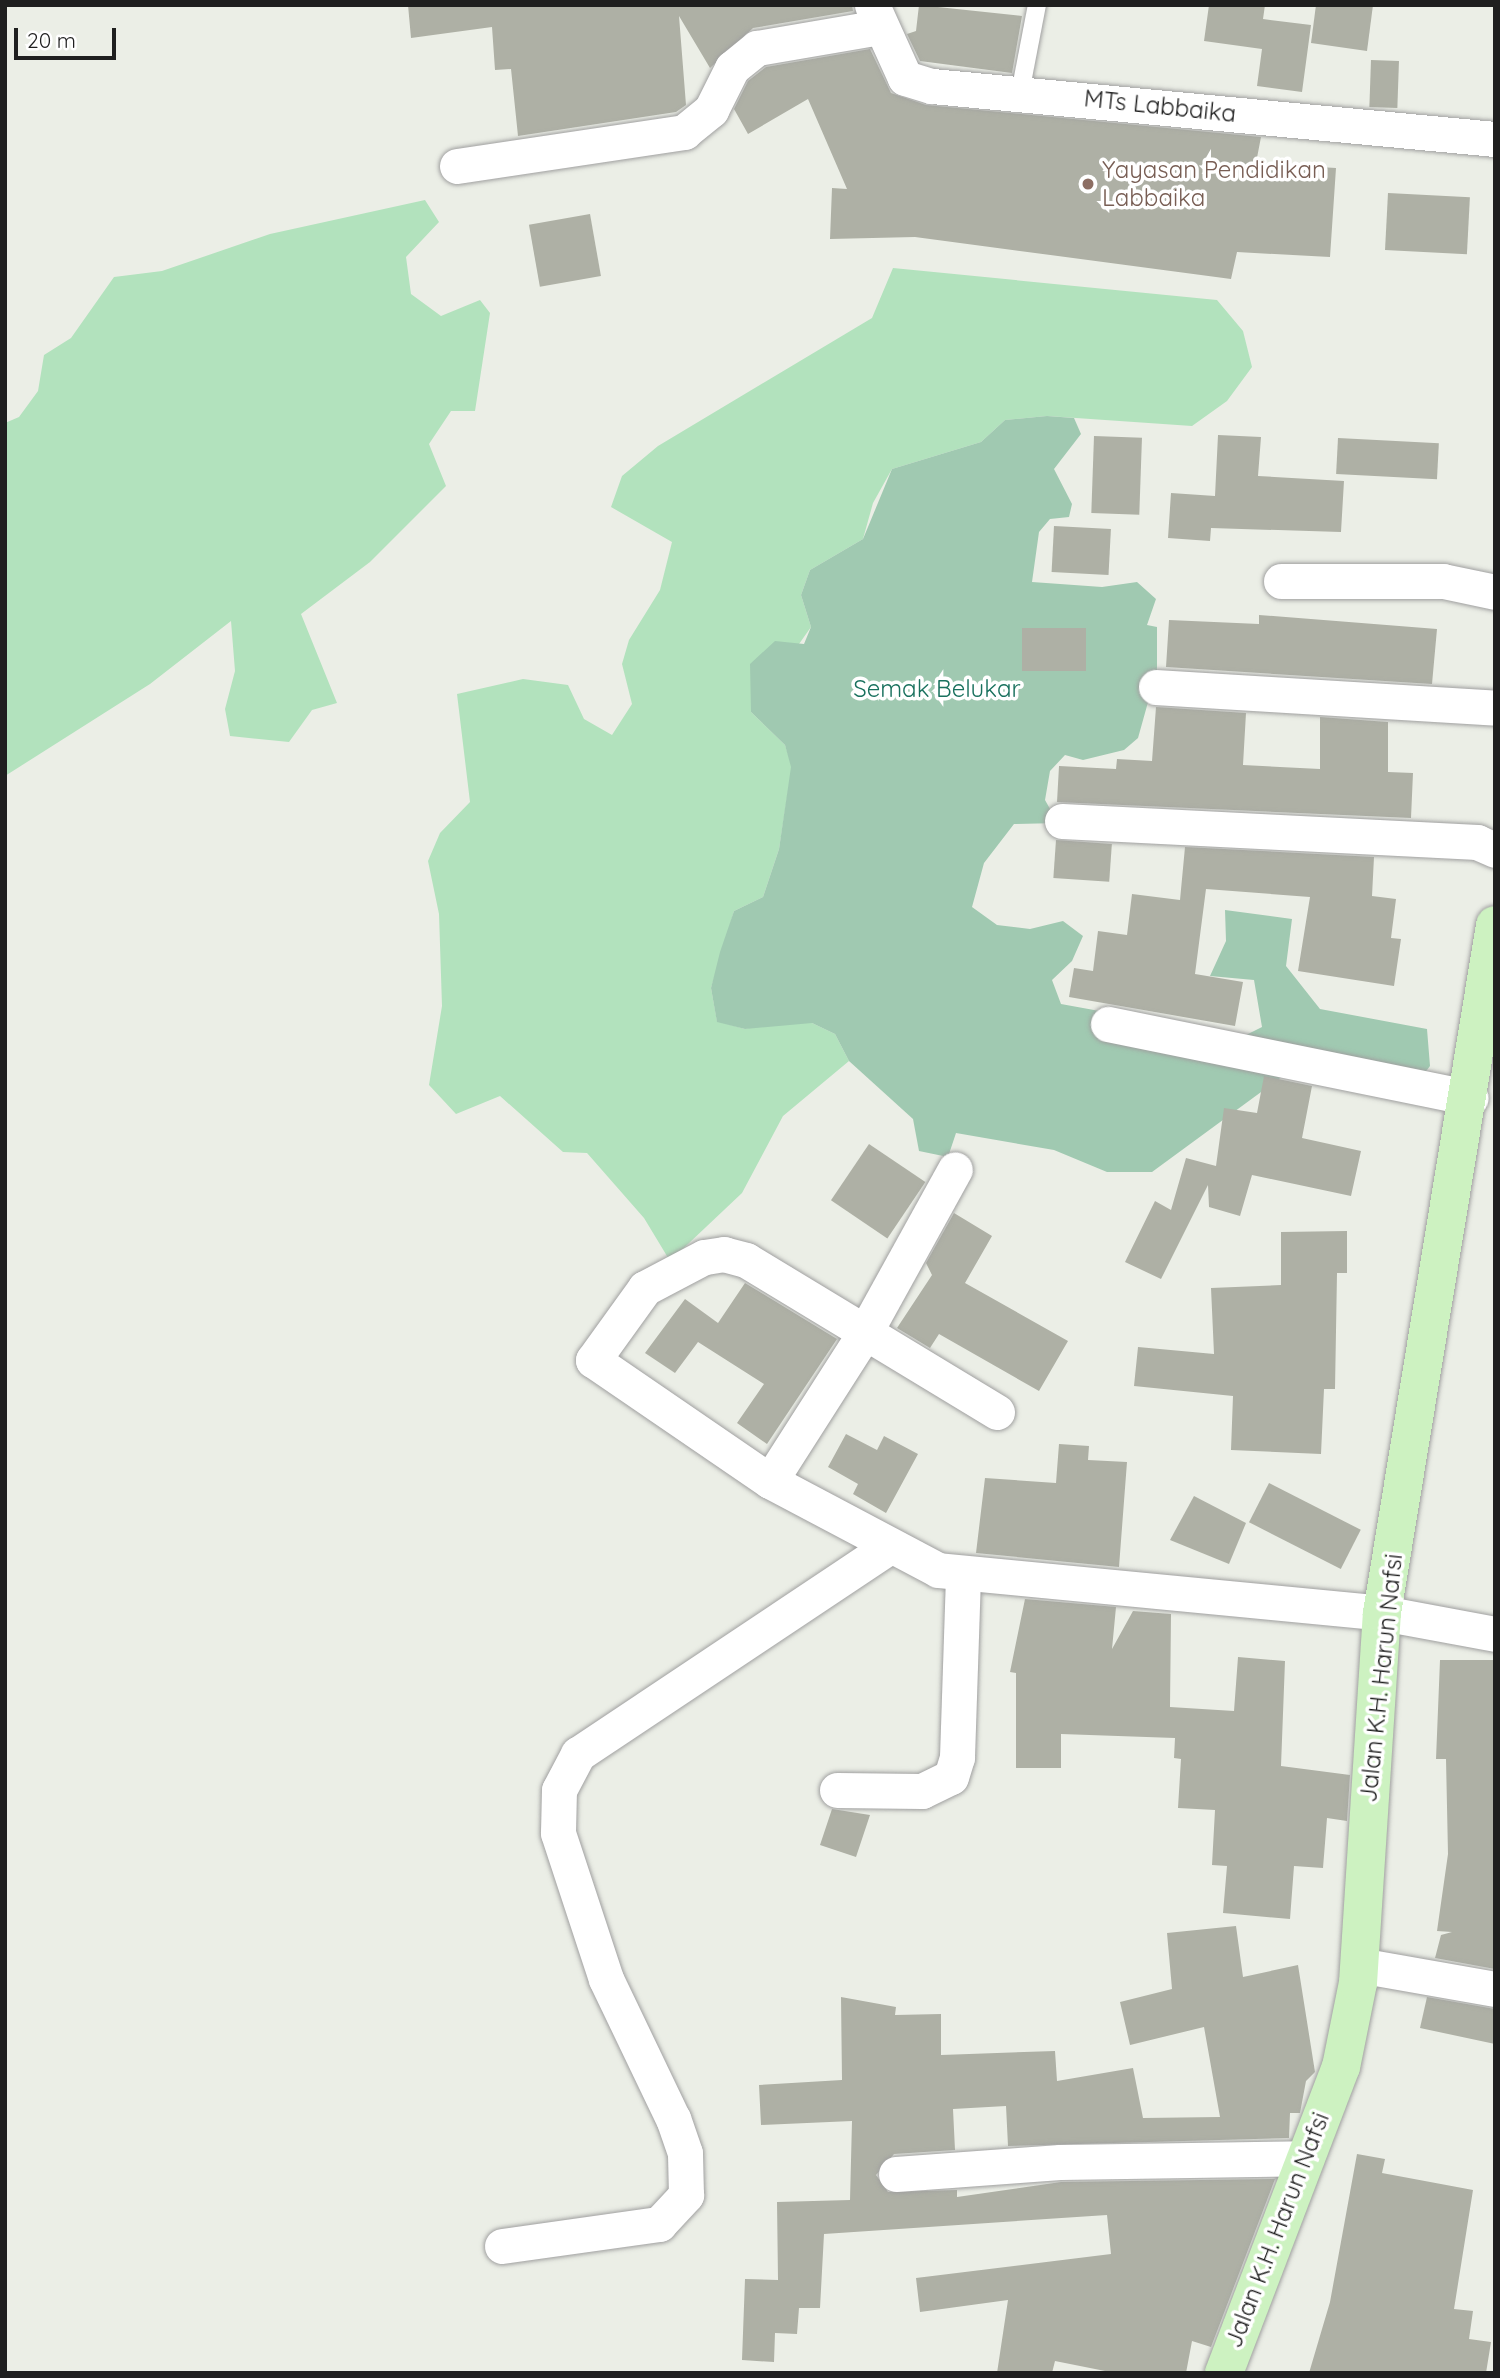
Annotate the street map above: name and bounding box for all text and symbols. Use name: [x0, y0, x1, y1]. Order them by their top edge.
scale bar: [18, 14, 119, 58]
text: 20 m: [27, 27, 76, 53]
street label: MTs Labbaika: [1083, 84, 1237, 128]
place label: Yayasan Pendidikan Labbaika: [1102, 156, 1326, 212]
marker: Yayasan Pendidikan Labbaika: [1080, 176, 1096, 192]
park label: Semak Belukar: [853, 675, 1021, 703]
street label: Jalan K.H. Harun Nafsi: [1354, 1552, 1408, 1804]
street label: Jalan K.H. Harun Nafsi: [1219, 2108, 1335, 2352]

